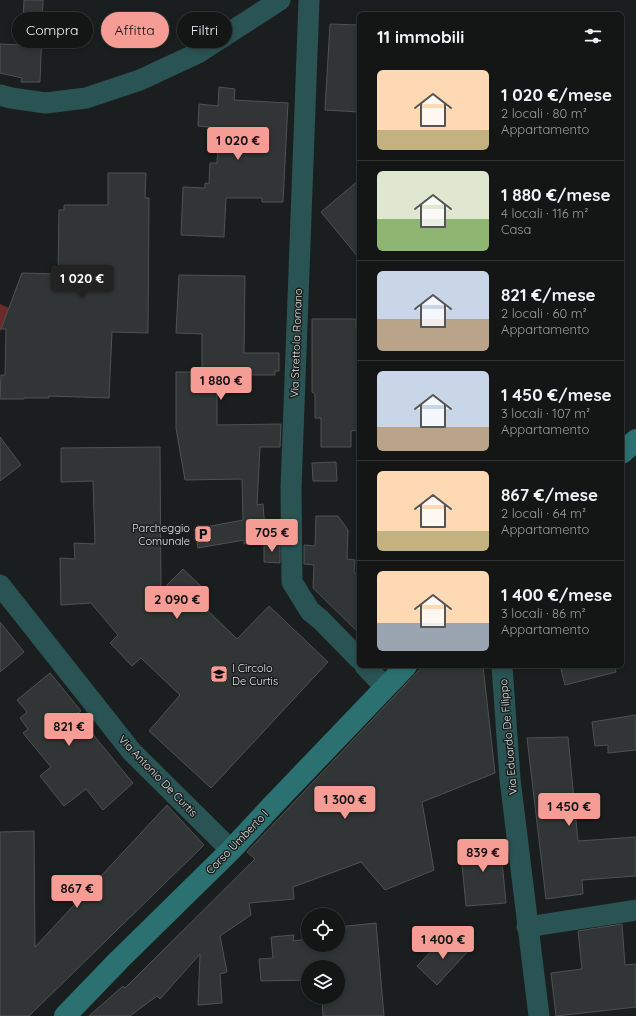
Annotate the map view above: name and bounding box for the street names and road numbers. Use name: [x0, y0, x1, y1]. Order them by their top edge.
street label: Via Strettola Romano: [287, 288, 305, 398]
street label: Via Eduardo De Filippo: [496, 678, 520, 796]
street label: Via Antonio De Curtis: [116, 732, 200, 820]
street label: Corso Umberto I: [203, 807, 271, 877]

